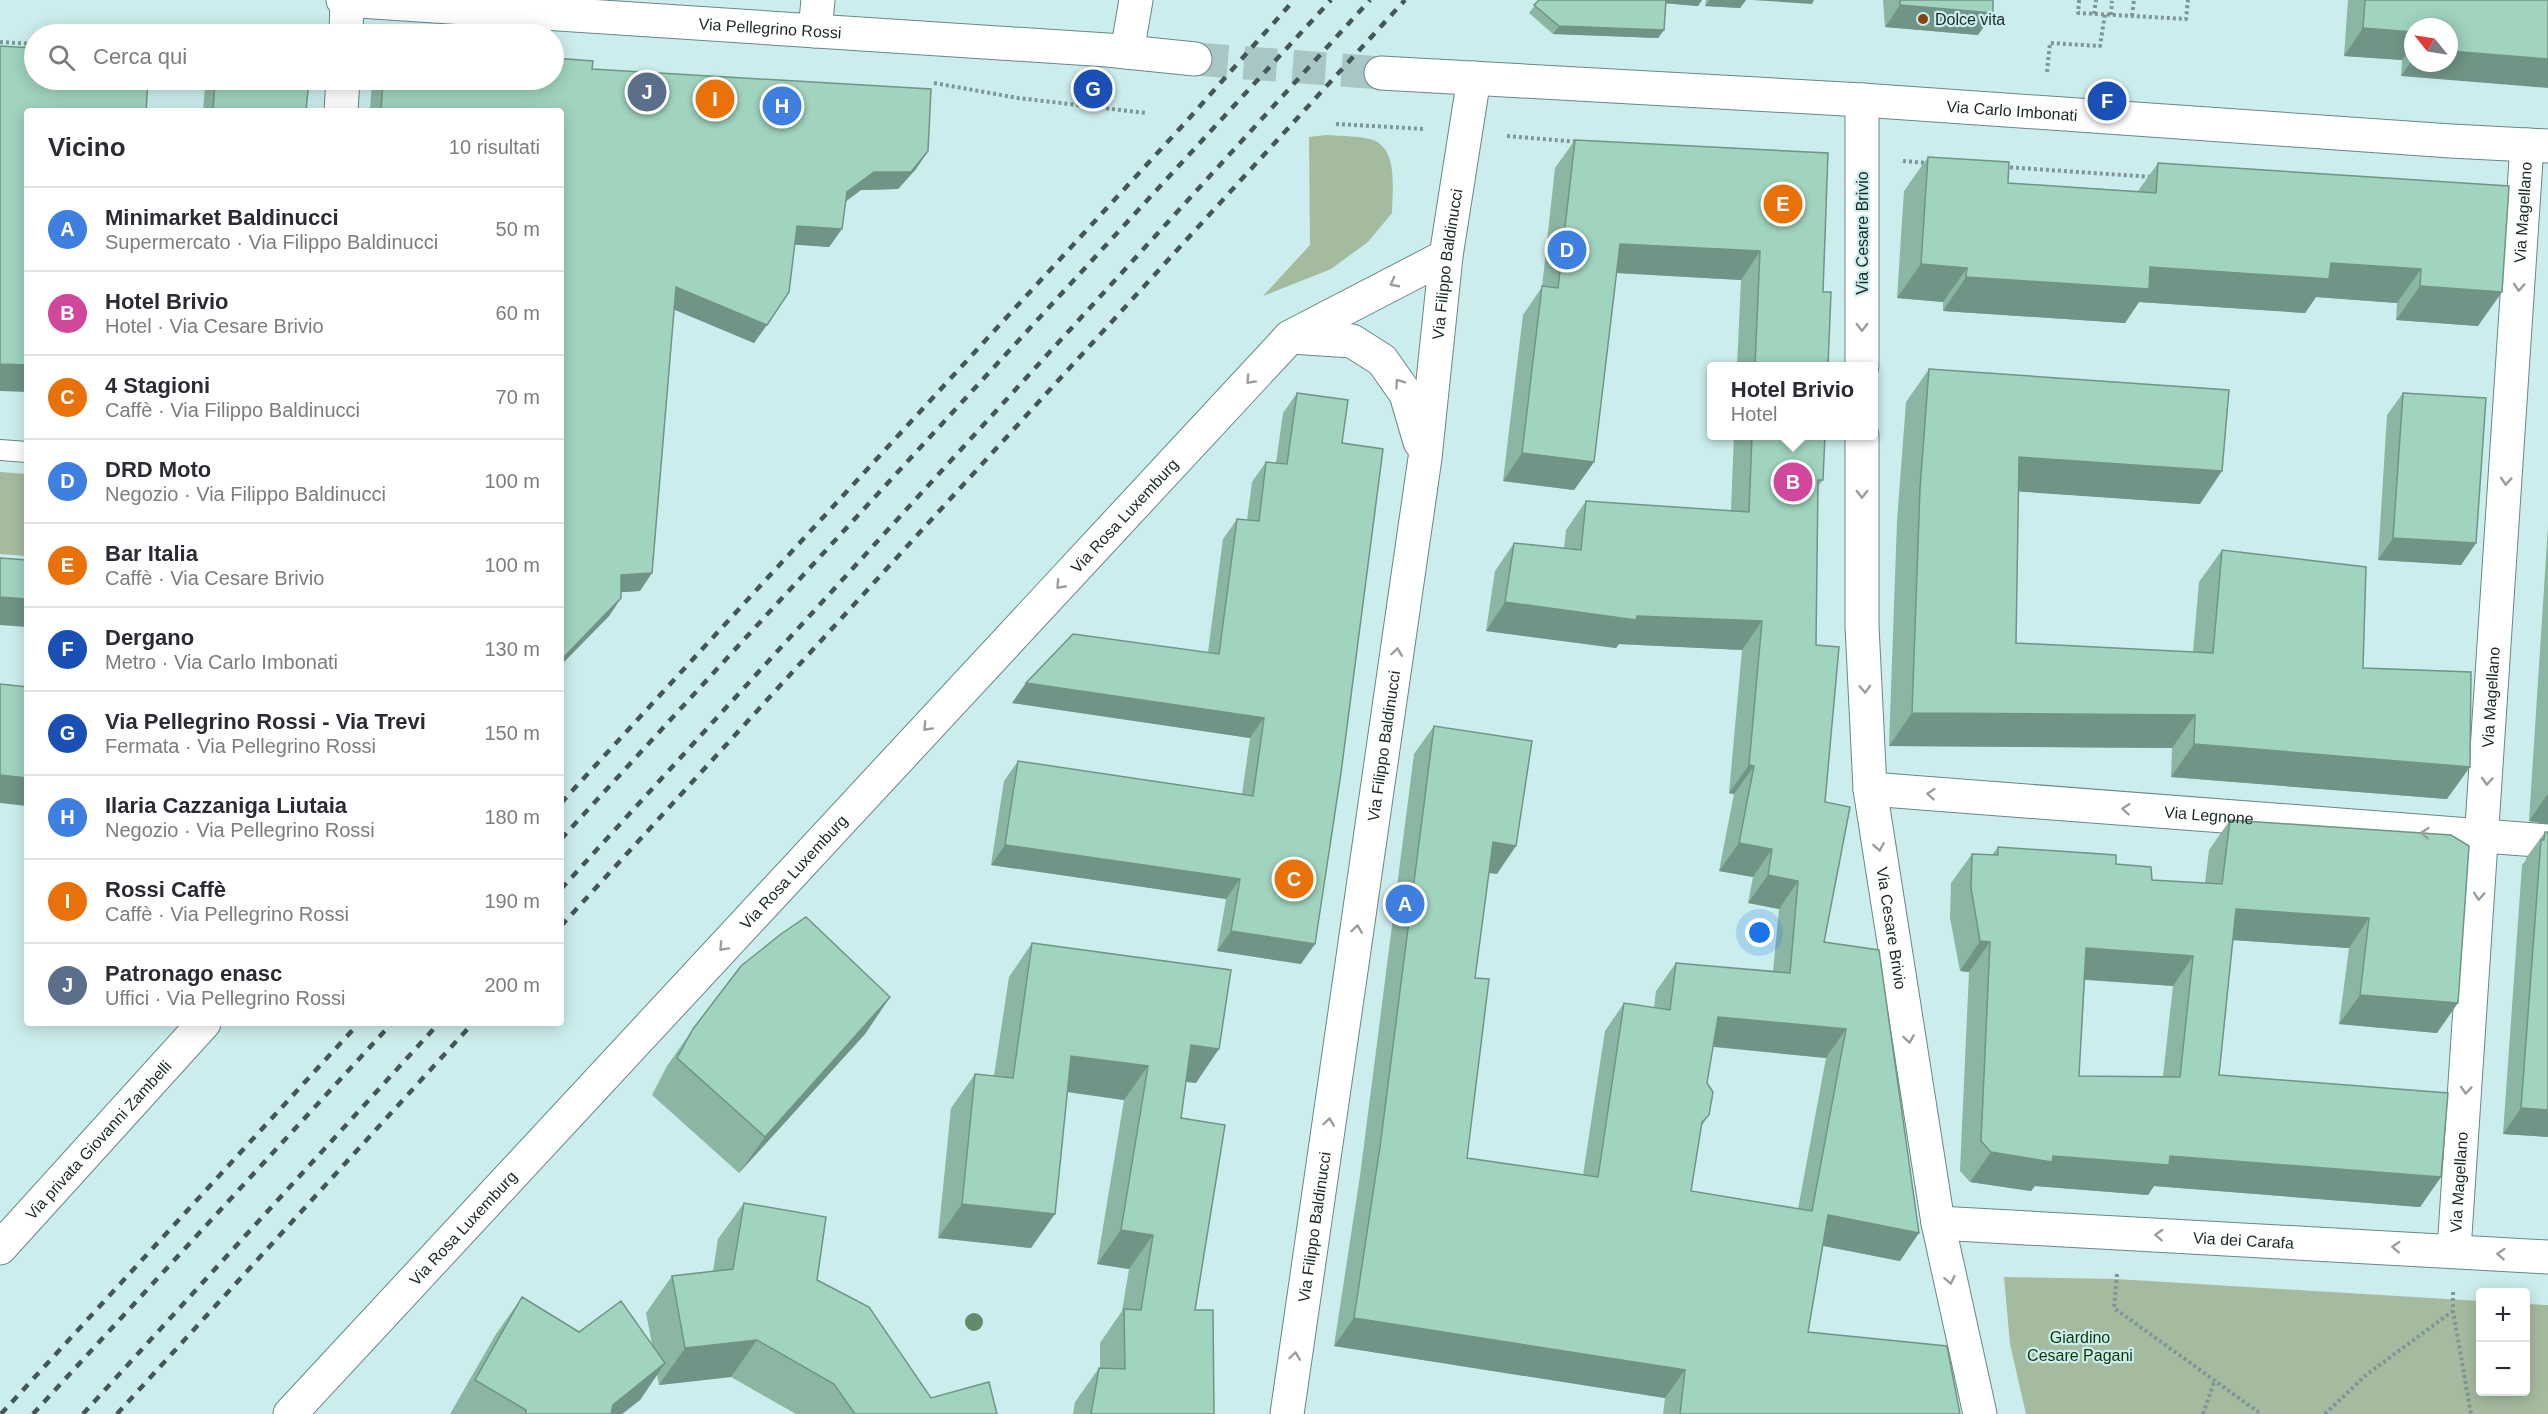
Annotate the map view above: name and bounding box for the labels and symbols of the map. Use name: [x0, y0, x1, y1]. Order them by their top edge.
place label: Dolce vita: [1935, 11, 2005, 28]
marker: Dolce vita: [1916, 12, 1930, 26]
street label: Via Pellegrino Rossi: [698, 15, 842, 41]
north arrow: [2404, 18, 2458, 72]
pin: G: [1074, 66, 1112, 112]
pin: J: [628, 70, 666, 115]
pin: I: [696, 76, 734, 122]
pin: F: [2088, 78, 2126, 124]
pin: H: [762, 84, 802, 128]
street label: Via Carlo Imbonati: [1946, 97, 2078, 123]
street label: Via Magellano: [2511, 161, 2534, 263]
street label: Via Cesare Brivio: [1854, 171, 1871, 295]
pin: E: [1764, 182, 1802, 226]
street label: Via Filippo Baldinucci: [1429, 188, 1465, 340]
pin: D: [1548, 228, 1586, 272]
one-way arrow: [1389, 276, 1400, 287]
one-way arrow: [2512, 282, 2525, 291]
one-way arrow: [1856, 322, 1868, 331]
one-way arrow: [1246, 373, 1257, 384]
one-way arrow: [1395, 379, 1406, 390]
street label: Via Rosa Luxemburg: [1067, 455, 1181, 576]
pin: B: [1774, 460, 1812, 504]
one-way arrow: [2500, 477, 2513, 486]
one-way arrow: [1856, 489, 1868, 498]
one-way arrow: [1056, 578, 1067, 588]
street label: Via Magellano: [2479, 646, 2502, 748]
one-way arrow: [1390, 648, 1402, 657]
street label: Via Filippo Baldinucci: [1364, 670, 1403, 822]
one-way arrow: [1859, 684, 1872, 693]
one-way arrow: [924, 720, 935, 731]
one-way arrow: [2480, 776, 2493, 785]
one-way arrow: [1927, 788, 1936, 801]
one-way arrow: [2121, 803, 2130, 816]
street label: Via Legnone: [2164, 803, 2254, 827]
street label: Via Rosa Luxemburg: [737, 811, 851, 932]
one-way arrow: [2420, 827, 2429, 840]
one-way arrow: [1872, 841, 1885, 851]
pin: C: [1274, 856, 1314, 902]
street label: Via Cesare Brivio: [1874, 866, 1910, 990]
pin: A: [1386, 882, 1424, 926]
one-way arrow: [2473, 891, 2486, 900]
your location: [1745, 918, 1774, 947]
one-way arrow: [1350, 924, 1362, 933]
one-way arrow: [719, 941, 730, 951]
one-way arrow: [1902, 1034, 1915, 1044]
street label: Via privata Giovanni Zambelli: [22, 1057, 174, 1223]
one-way arrow: [2460, 1086, 2473, 1095]
one-way arrow: [1323, 1117, 1335, 1126]
street label: Via Magellano: [2447, 1131, 2470, 1233]
street label: Via Filippo Baldinucci: [1295, 1151, 1333, 1303]
street label: Via Rosa Luxemburg: [406, 1167, 520, 1288]
one-way arrow: [2155, 1228, 2164, 1241]
street label: Via dei Carafa: [2193, 1229, 2295, 1251]
one-way arrow: [2392, 1241, 2401, 1254]
one-way arrow: [2497, 1248, 2506, 1261]
one-way arrow: [1943, 1275, 1956, 1285]
park label: Giardino Cesare Pagani: [2027, 1329, 2133, 1364]
one-way arrow: [1289, 1351, 1301, 1361]

